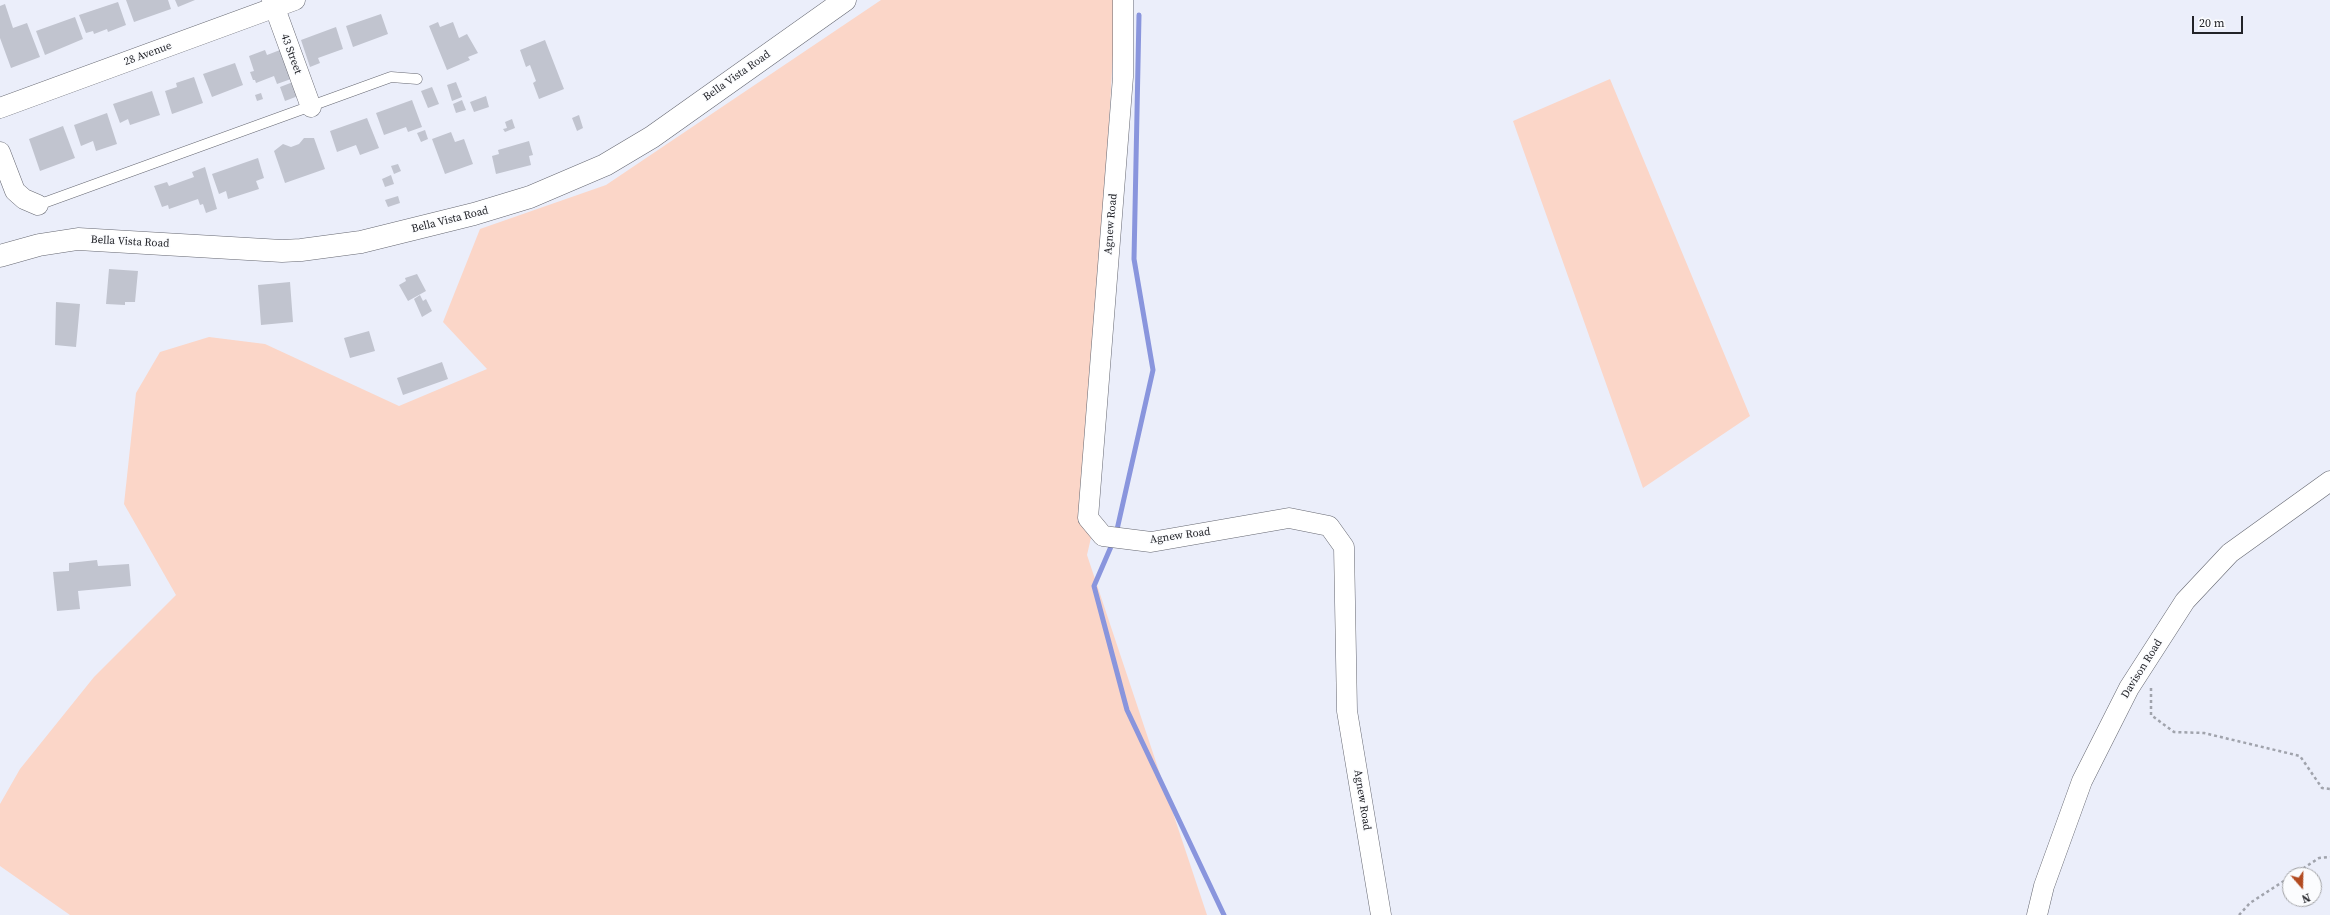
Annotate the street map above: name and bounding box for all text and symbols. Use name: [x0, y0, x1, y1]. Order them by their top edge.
scale bar: [2194, 8, 2245, 34]
text: 20 m: [2199, 15, 2225, 31]
street label: 43 Street: [278, 32, 304, 76]
street label: 28 Avenue: [122, 39, 174, 69]
street label: Bella Vista Road: [701, 48, 773, 104]
street label: Agnew Road: [1102, 193, 1120, 255]
street label: Bella Vista Road: [410, 204, 490, 236]
street label: Bella Vista Road: [90, 233, 170, 251]
street label: Agnew Road: [1149, 525, 1211, 547]
street label: Davison Road: [2119, 637, 2165, 701]
street label: Agnew Road: [1351, 769, 1373, 831]
north arrow: [2282, 867, 2322, 907]
text: N: [2300, 889, 2312, 906]

